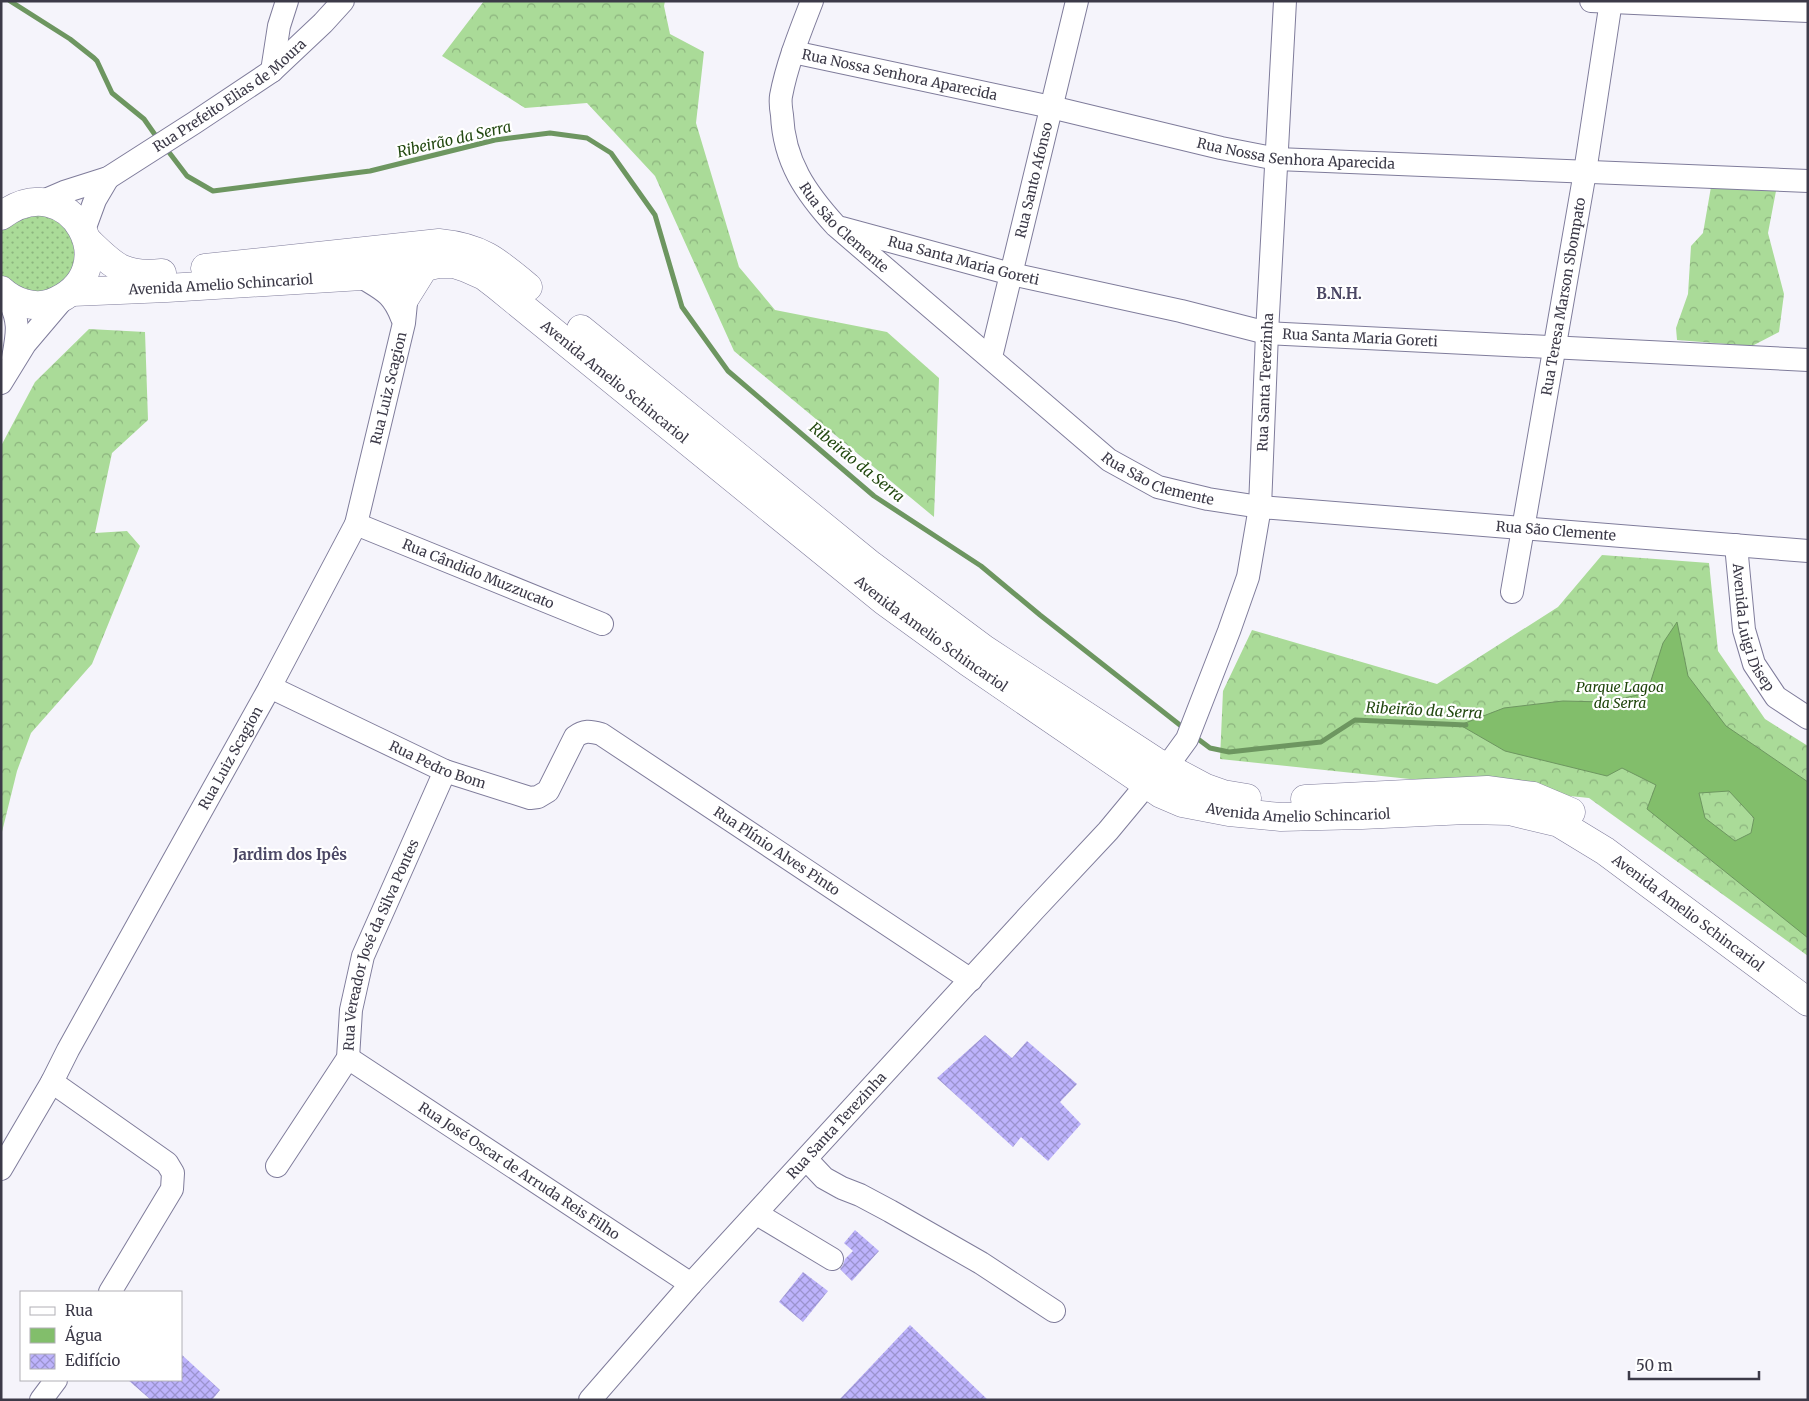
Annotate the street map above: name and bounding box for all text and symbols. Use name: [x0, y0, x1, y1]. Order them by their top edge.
street label: Rua Prefeito Elias de Moura: [149, 34, 310, 156]
street label: Rua Nossa Senhora Aparecida: [800, 45, 999, 104]
water label: Ribeirão da Serra: [395, 117, 513, 161]
street label: Rua Santo Afonso: [1011, 120, 1056, 240]
street label: Rua Nossa Senhora Aparecida: [1195, 134, 1396, 173]
street label: Rua São Clemente: [795, 179, 893, 276]
street label: Rua Teresa Marson Sbompato: [1537, 196, 1589, 397]
street label: Rua Santa Maria Goreti: [886, 232, 1041, 289]
street label: Avenida Amelio Schincariol: [127, 270, 314, 299]
district label: B.N.H.: [1316, 284, 1362, 303]
street label: Rua Santa Terezinha: [1253, 312, 1277, 452]
street label: Avenida Amelio Schincariol: [536, 316, 692, 447]
street label: Rua Santa Maria Goreti: [1282, 325, 1439, 351]
street label: Rua Luiz Scagion: [366, 330, 411, 446]
water label: Ribeirão da Serra: [806, 418, 908, 506]
street label: Rua São Clemente: [1098, 448, 1215, 509]
street label: Rua São Clemente: [1495, 517, 1617, 545]
street label: Rua Cândido Muzzucato: [400, 535, 557, 613]
street label: Avenida Luigi Disep: [1729, 561, 1779, 695]
street label: Avenida Amelio Schincariol: [851, 571, 1012, 696]
park label: Parque Lagoa da Serra: [1576, 678, 1664, 712]
water label: Ribeirão da Serra: [1365, 697, 1483, 723]
street label: Rua Luiz Scagion: [195, 703, 267, 813]
street label: Rua Pedro Bom: [386, 737, 488, 792]
street label: Avenida Amelio Schincariol: [1204, 799, 1392, 827]
street label: Rua Plínio Alves Pinto: [710, 802, 843, 899]
street label: Rua Vereador José da Silva Pontes: [339, 836, 423, 1051]
district label: Jardim dos Ipês: [232, 845, 347, 864]
street label: Avenida Amelio Schincariol: [1608, 850, 1768, 976]
street label: Rua Santa Terezinha: [783, 1068, 890, 1183]
street label: Rua José Oscar de Arruda Reis Filho: [415, 1098, 623, 1244]
legend: [20, 1291, 182, 1381]
text: Rua: [65, 1301, 93, 1320]
text: Água: [64, 1325, 102, 1345]
scale bar: [1629, 1348, 1759, 1380]
text: Edifício: [65, 1351, 121, 1370]
text: 50 m: [1636, 1356, 1673, 1375]

